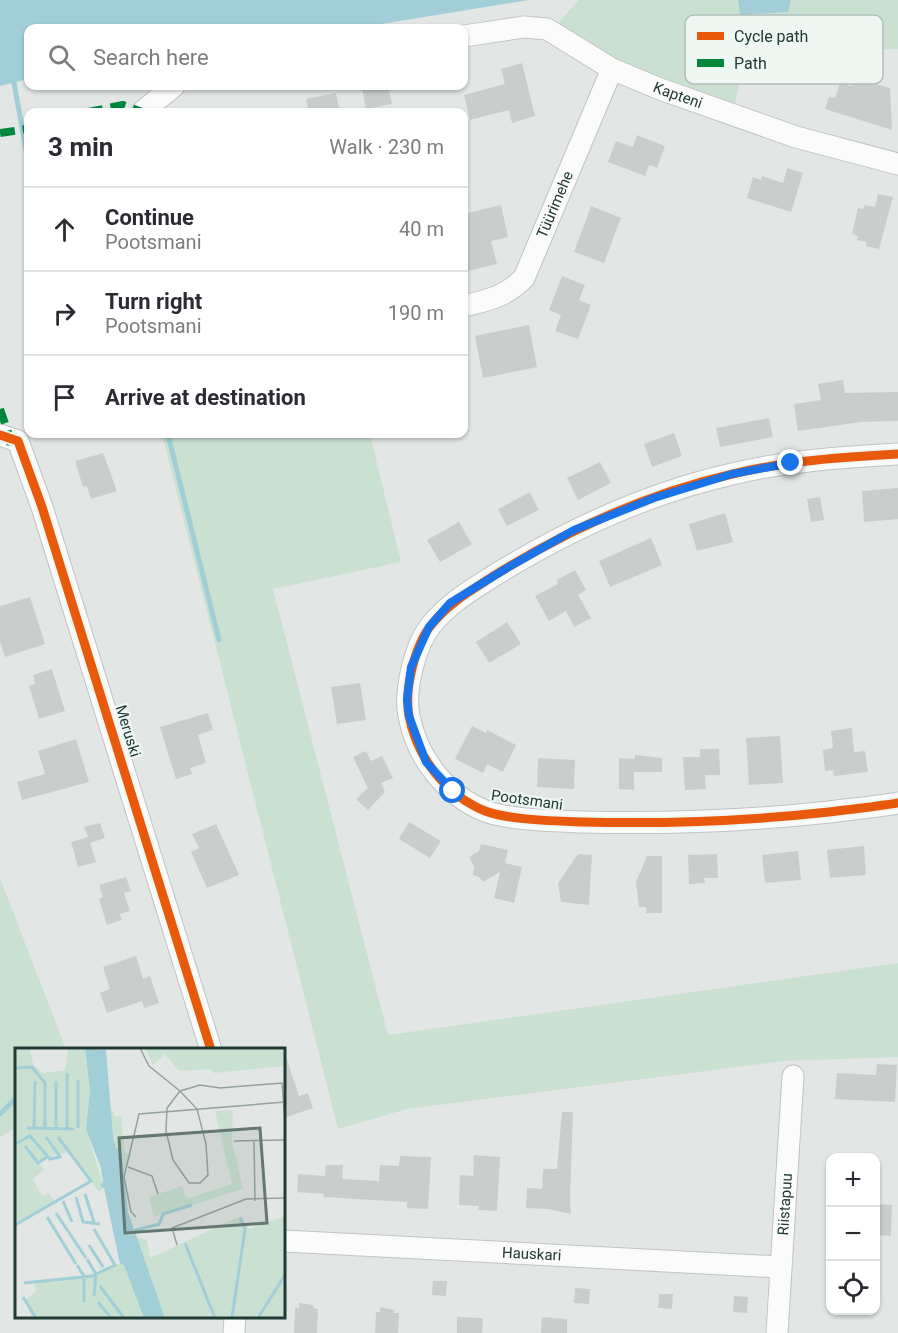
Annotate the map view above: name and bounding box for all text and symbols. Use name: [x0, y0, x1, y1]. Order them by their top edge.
legend: [685, 15, 883, 84]
search box: [24, 24, 468, 90]
text: Cycle path: [734, 27, 808, 46]
icon: search: [45, 41, 78, 74]
text: Search here: [93, 45, 209, 70]
text: Path: [734, 54, 767, 73]
street label: Kapteni: [651, 78, 705, 112]
text: 3 min: [48, 132, 113, 162]
text: Walk · 230 m: [329, 135, 444, 159]
street label: Tüürimehe: [533, 168, 577, 241]
text: Continue: [105, 205, 194, 230]
icon: ahead: [48, 213, 81, 246]
text: 40 m: [399, 217, 444, 241]
text: Pootsmani: [105, 230, 202, 254]
text: Turn right: [105, 289, 202, 314]
icon: right: [48, 297, 81, 330]
text: 190 m: [388, 301, 444, 325]
text: Pootsmani: [105, 314, 202, 338]
icon: arrive: [48, 381, 81, 414]
text: Arrive at destination: [105, 385, 306, 410]
route end: [777, 449, 803, 475]
street label: Meruski: [112, 703, 144, 759]
route start: [439, 777, 465, 803]
street label: Pootsmani: [490, 786, 564, 814]
inset map: [15, 1048, 285, 1318]
map controls: [826, 1153, 880, 1315]
button: +: [826, 1153, 880, 1207]
street label: Riistapuu: [774, 1173, 796, 1236]
button: −: [826, 1207, 880, 1261]
street label: Hauskari: [502, 1243, 562, 1265]
button: locate: [826, 1261, 880, 1315]

